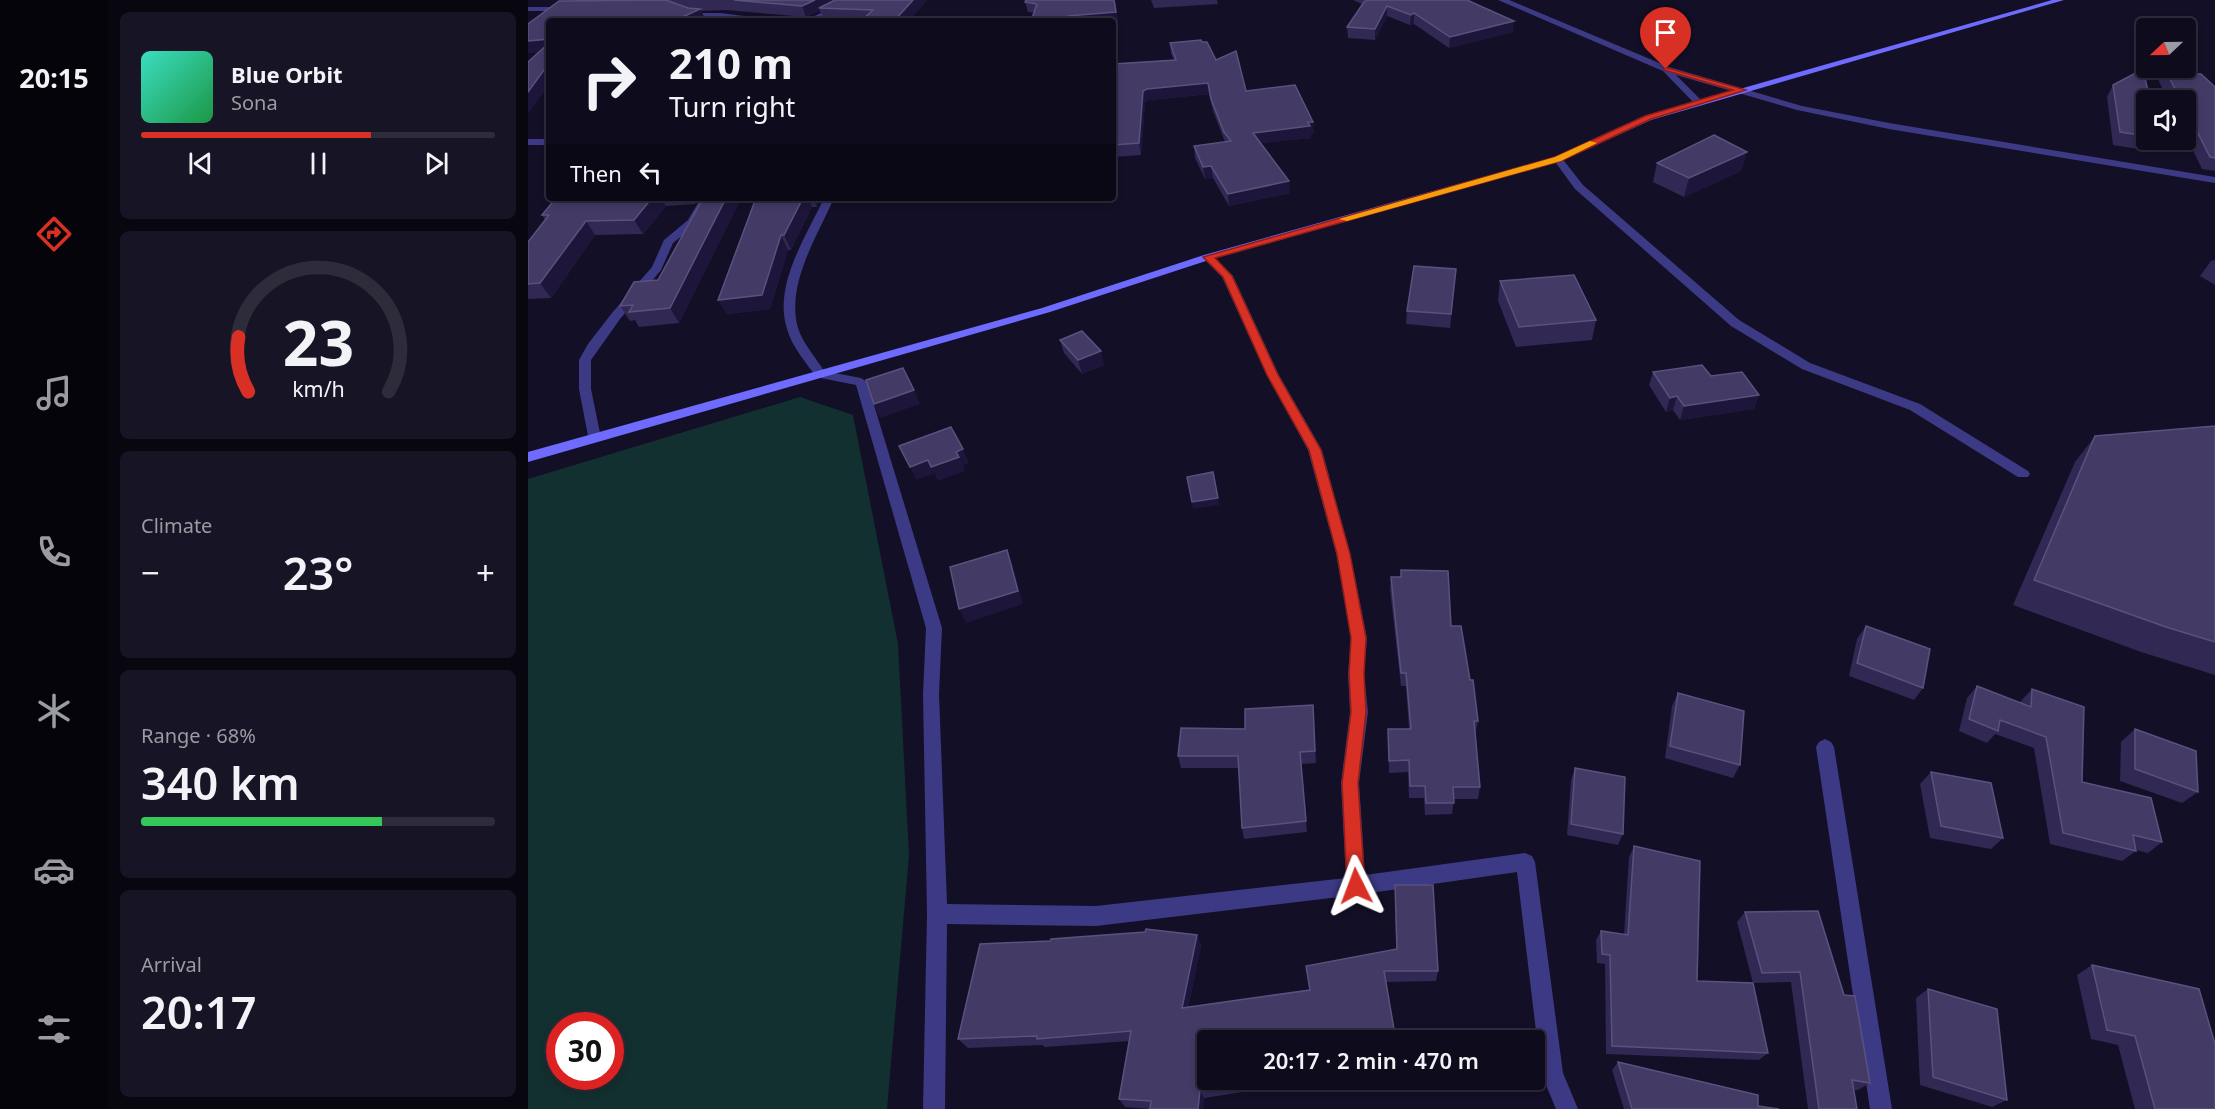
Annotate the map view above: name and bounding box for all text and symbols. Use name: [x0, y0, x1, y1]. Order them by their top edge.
pin: [1640, 7, 1691, 69]
icon: arrive: [1649, 16, 1682, 49]
north arrow: [2136, 18, 2196, 78]
map controls: [2136, 18, 2196, 150]
text: 210 m: [669, 34, 793, 91]
icon: right: [570, 42, 648, 120]
text: 20:15: [19, 59, 89, 96]
text: Blue Orbit: [231, 59, 343, 89]
text: Turn right: [669, 88, 795, 125]
text: Sona: [231, 89, 278, 116]
button: sound: [2136, 90, 2196, 150]
icon: previous: [184, 147, 217, 180]
icon: pause: [302, 147, 335, 180]
icon: next: [420, 147, 453, 180]
icon: left: [634, 156, 667, 189]
text: Then: [570, 158, 622, 188]
icon: directions: [33, 213, 75, 255]
text: 23: [282, 299, 354, 384]
icon: music: [33, 372, 75, 414]
text: km/h: [292, 375, 344, 404]
text: Climate: [141, 512, 212, 539]
icon: phone: [33, 531, 75, 573]
text: 23°: [283, 542, 353, 603]
text: −: [141, 550, 160, 595]
text: +: [476, 550, 495, 595]
icon: climate: [33, 690, 75, 732]
text: Range · 68%: [141, 722, 256, 749]
text: 340 km: [141, 752, 300, 813]
icon: car: [33, 849, 75, 891]
position arrow: [1324, 854, 1388, 918]
text: Arrival: [141, 951, 202, 978]
text: 20:17: [141, 981, 256, 1042]
icon: filters: [33, 1008, 75, 1050]
speed limit sign: 30: [546, 1012, 624, 1090]
text: 20:17 · 2 min · 470 m: [1263, 1045, 1479, 1075]

